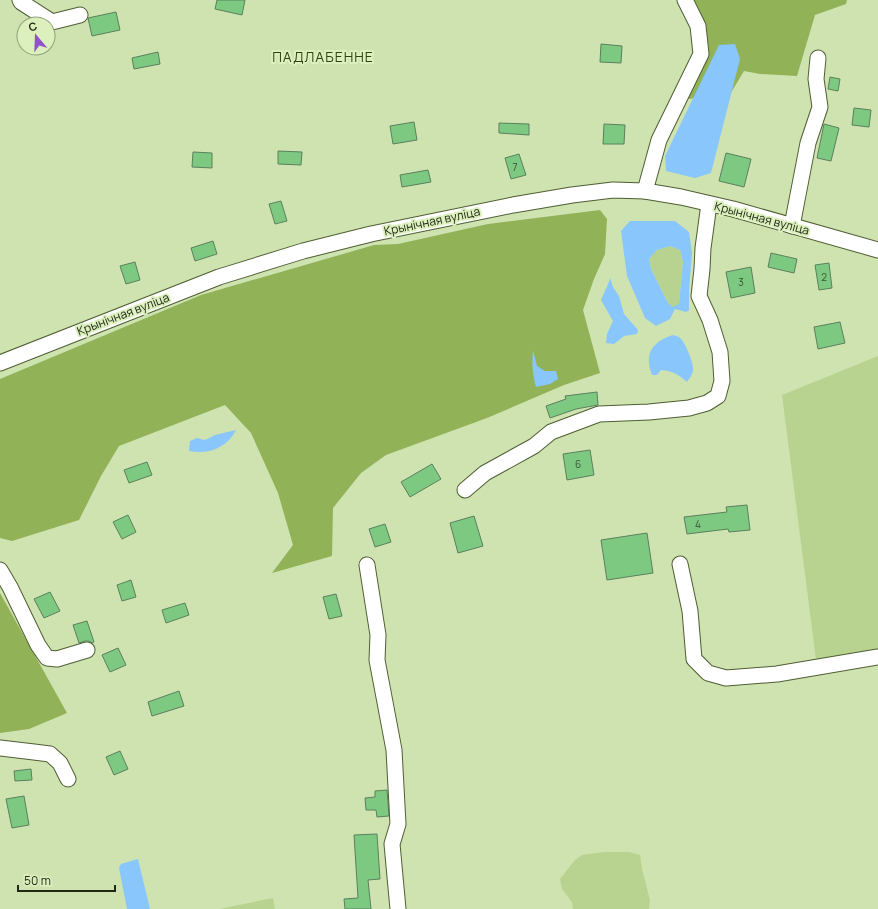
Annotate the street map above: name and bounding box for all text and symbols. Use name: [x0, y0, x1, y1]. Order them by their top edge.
north arrow: [16, 16, 56, 56]
text: С: [26, 18, 39, 34]
district label: ПАДЛАБЕННЕ: [272, 47, 374, 66]
house number: 7: [512, 160, 518, 174]
street label: Крынічная вуліца: [713, 197, 811, 239]
street label: Крынічная вуліца: [382, 203, 482, 239]
house number: 2: [821, 270, 827, 284]
house number: 3: [738, 275, 744, 289]
street label: Крынічная вуліца: [74, 289, 172, 339]
house number: 6: [575, 457, 581, 471]
house number: 4: [695, 517, 701, 531]
scale bar: [18, 867, 115, 893]
text: 50 m: [24, 872, 51, 889]

